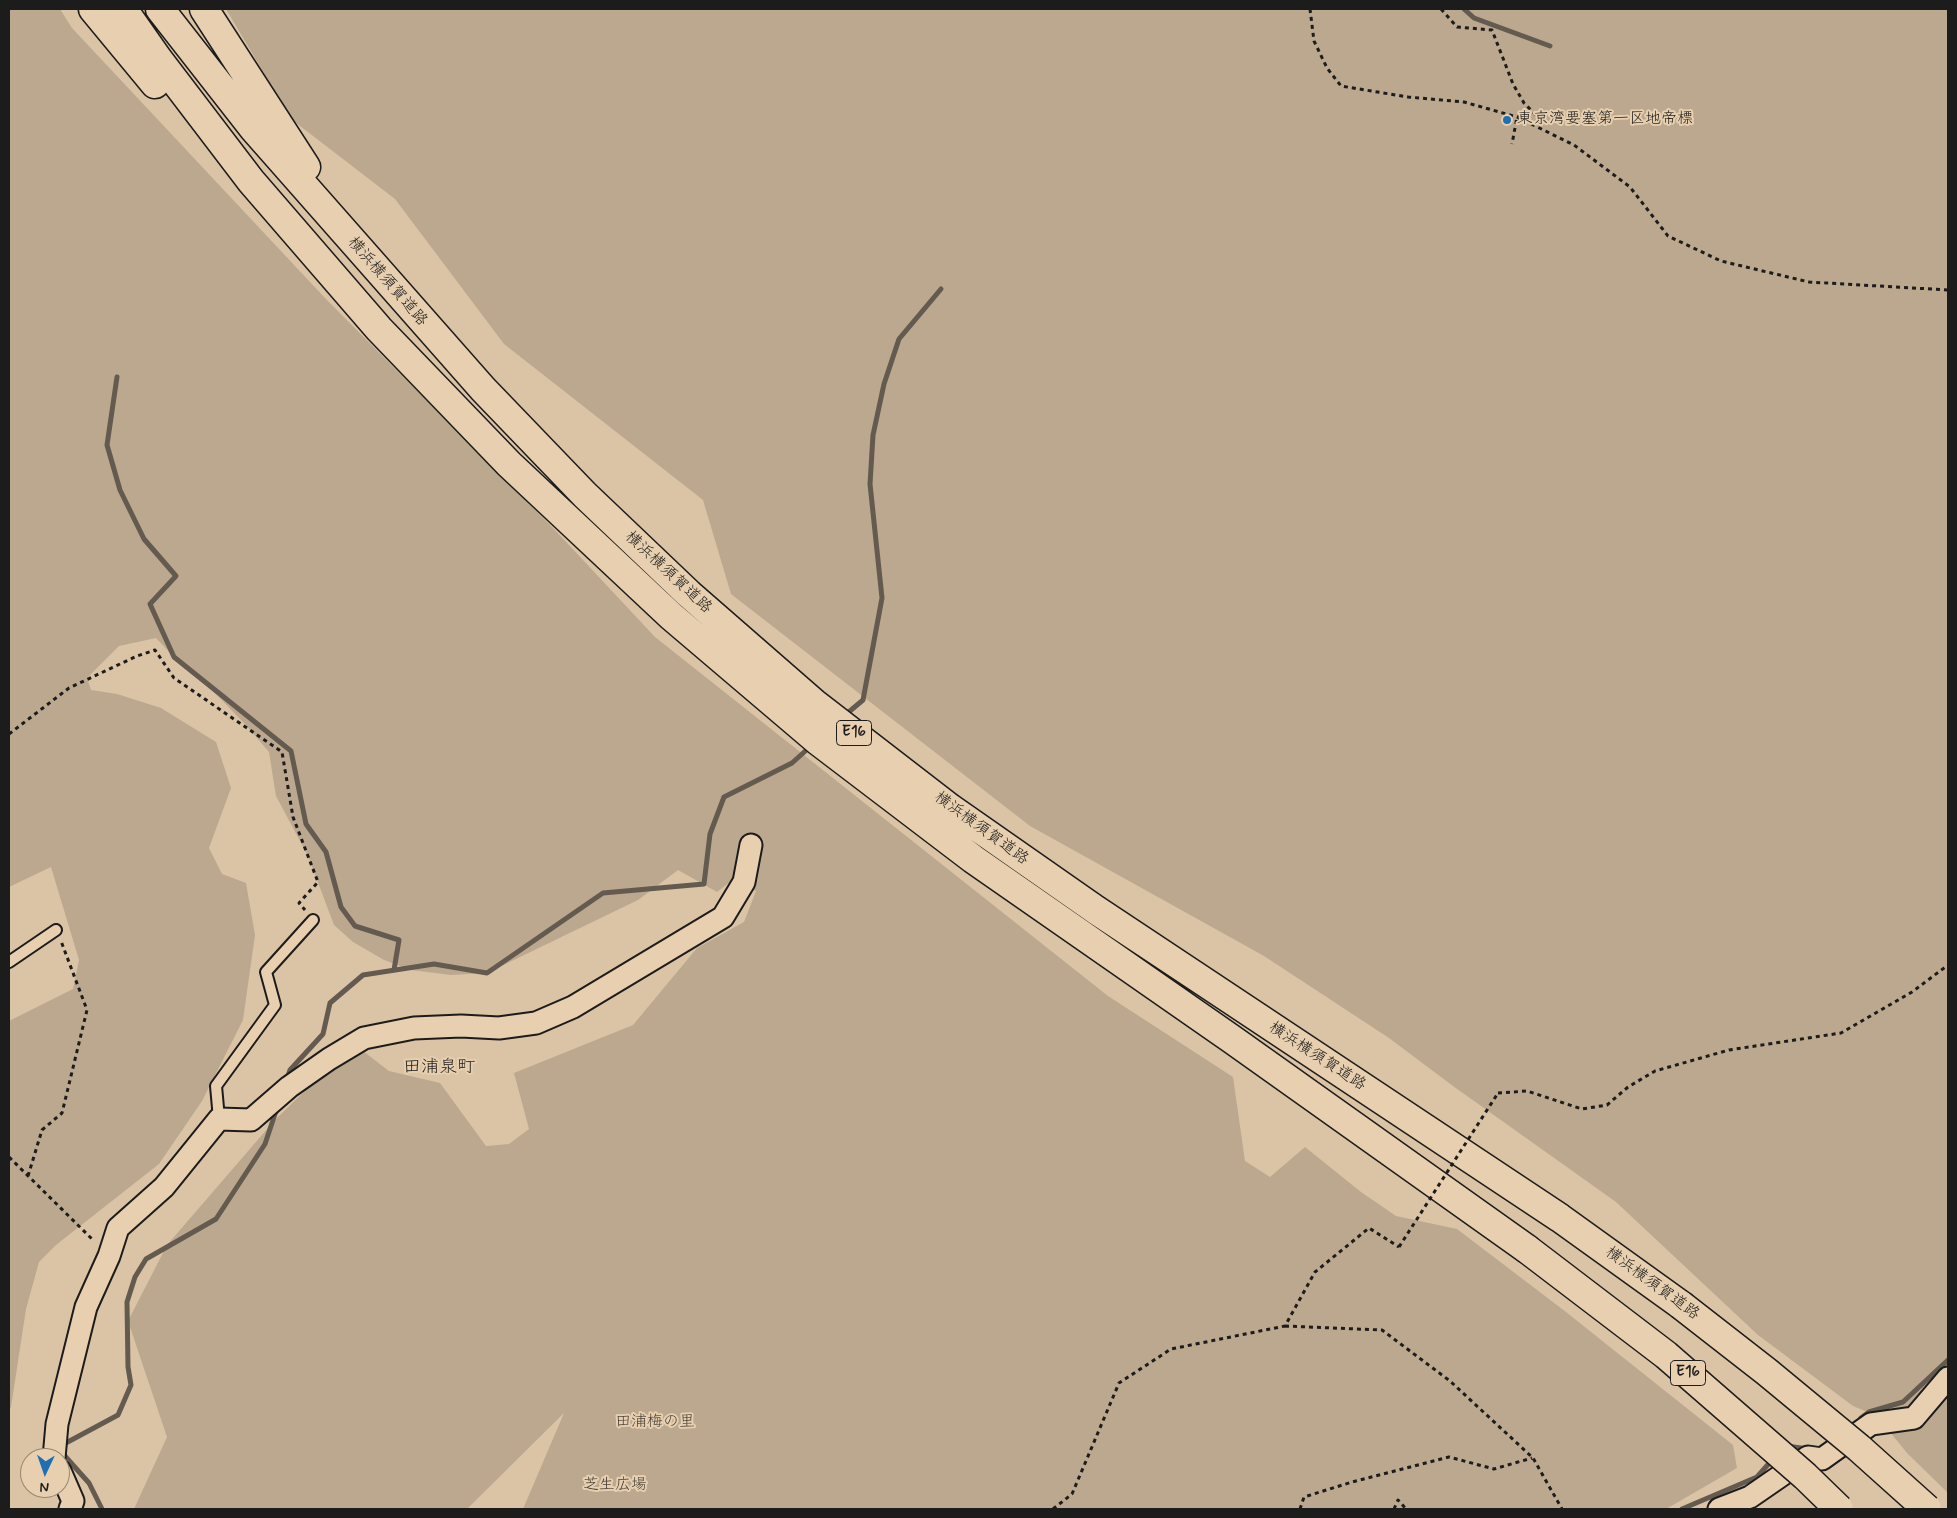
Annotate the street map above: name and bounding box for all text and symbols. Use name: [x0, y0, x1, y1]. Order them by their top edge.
place label: 東京湾要塞第一区地帝標: [1517, 110, 1693, 130]
marker: 東京湾要塞第一区地帝標: [1501, 114, 1513, 126]
street label: 横浜横須賀道路: [343, 233, 431, 331]
street label: 横浜横須賀道路: [620, 528, 716, 618]
road number: E16: [836, 720, 872, 746]
street label: 横浜横須賀道路: [930, 788, 1032, 870]
street label: 横浜横須賀道路: [1265, 1018, 1369, 1096]
district label: 田浦泉町: [403, 1057, 475, 1079]
street label: 横浜横須賀道路: [1601, 1243, 1703, 1325]
road number: E16: [1670, 1360, 1706, 1386]
park label: 田浦梅の里: [615, 1413, 695, 1433]
north arrow: [20, 1448, 70, 1498]
park label: 芝生広場: [583, 1476, 647, 1496]
text: N: [39, 1478, 49, 1496]

